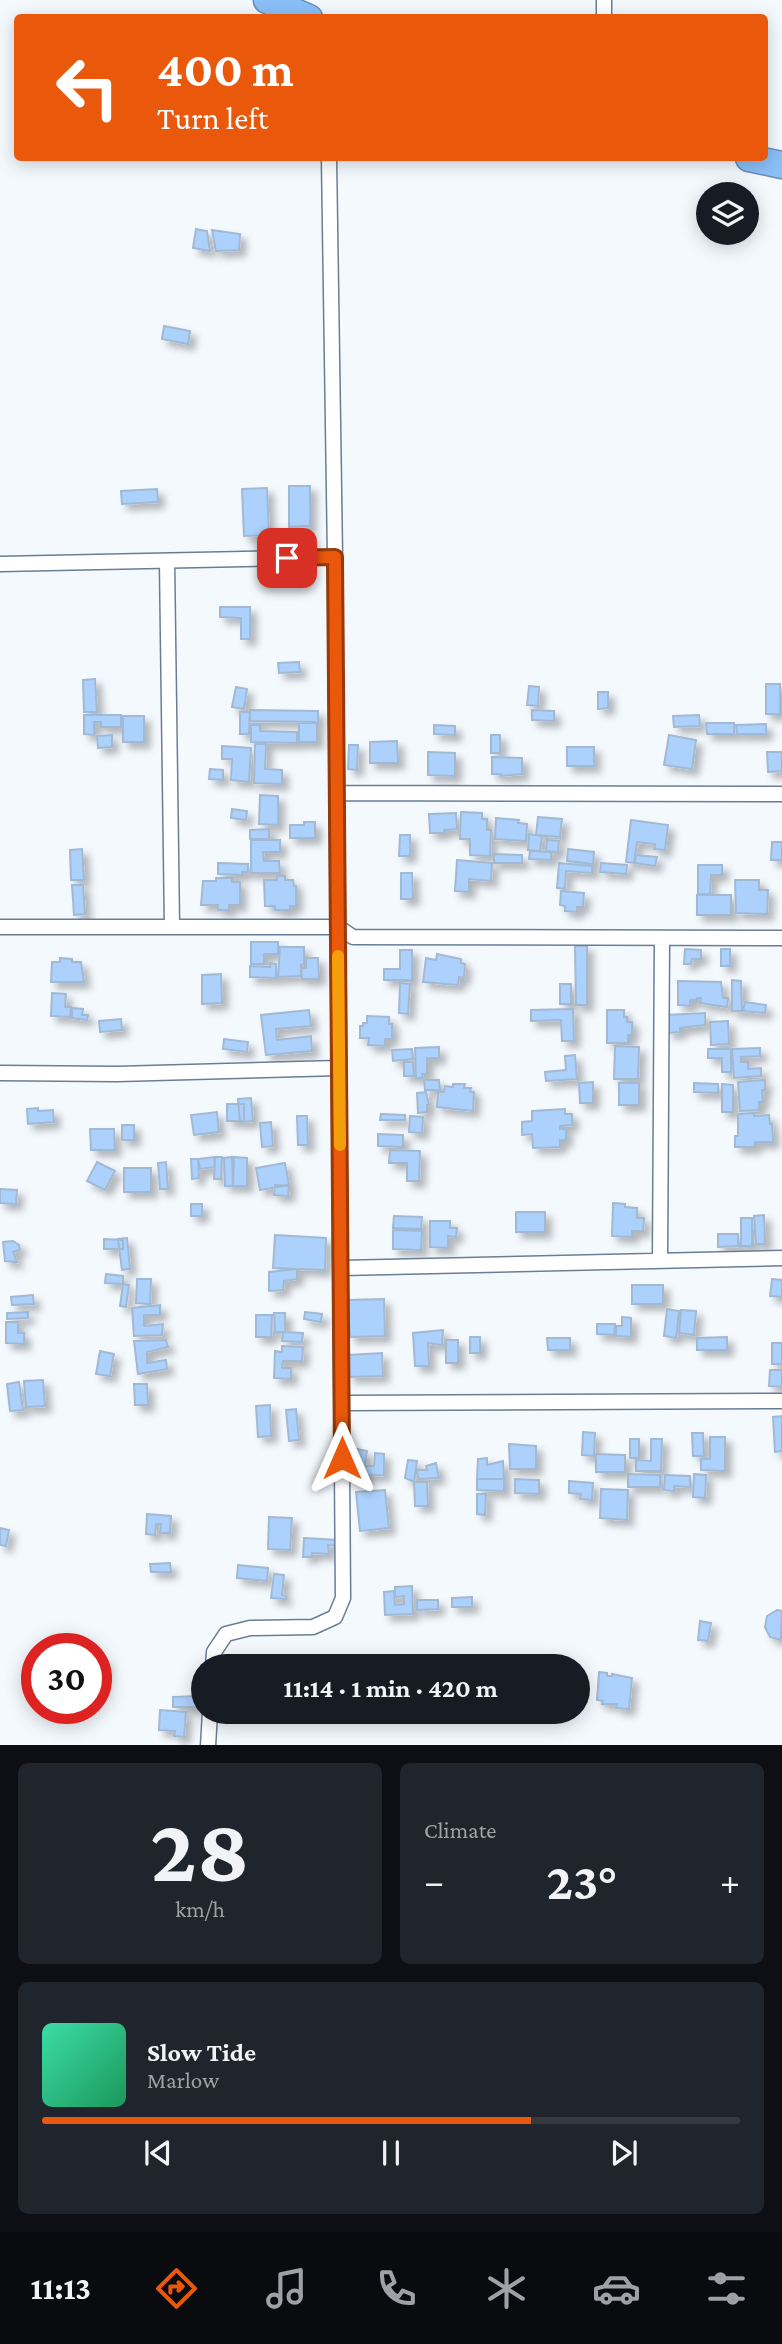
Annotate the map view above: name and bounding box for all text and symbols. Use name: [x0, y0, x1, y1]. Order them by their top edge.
icon: left: [42, 42, 133, 133]
text: 400 m: [157, 42, 294, 97]
text: Turn left: [157, 100, 268, 136]
map controls: [696, 182, 759, 245]
button: layers: [696, 182, 759, 245]
pin: [257, 528, 317, 588]
icon: arrive: [268, 539, 306, 577]
position arrow: [305, 1421, 379, 1495]
speed limit sign: 30: [21, 1633, 112, 1724]
text: 11:14 · 1 min · 420 m: [283, 1674, 498, 1703]
text: 28: [150, 1799, 250, 1901]
text: Climate: [424, 1817, 496, 1843]
text: 23°: [546, 1852, 618, 1910]
text: −: [424, 1860, 444, 1902]
text: +: [720, 1860, 740, 1902]
text: km/h: [175, 1896, 225, 1922]
text: Slow Tide: [147, 2038, 256, 2067]
text: Marlow: [147, 2067, 219, 2093]
icon: previous: [139, 2134, 177, 2172]
icon: pause: [372, 2134, 410, 2172]
icon: next: [605, 2134, 643, 2172]
icon: directions: [152, 2264, 201, 2313]
icon: music: [262, 2264, 311, 2313]
icon: phone: [372, 2264, 421, 2313]
icon: climate: [482, 2264, 531, 2313]
icon: car: [592, 2264, 641, 2313]
icon: filters: [702, 2264, 751, 2313]
text: 11:13: [31, 2270, 91, 2306]

